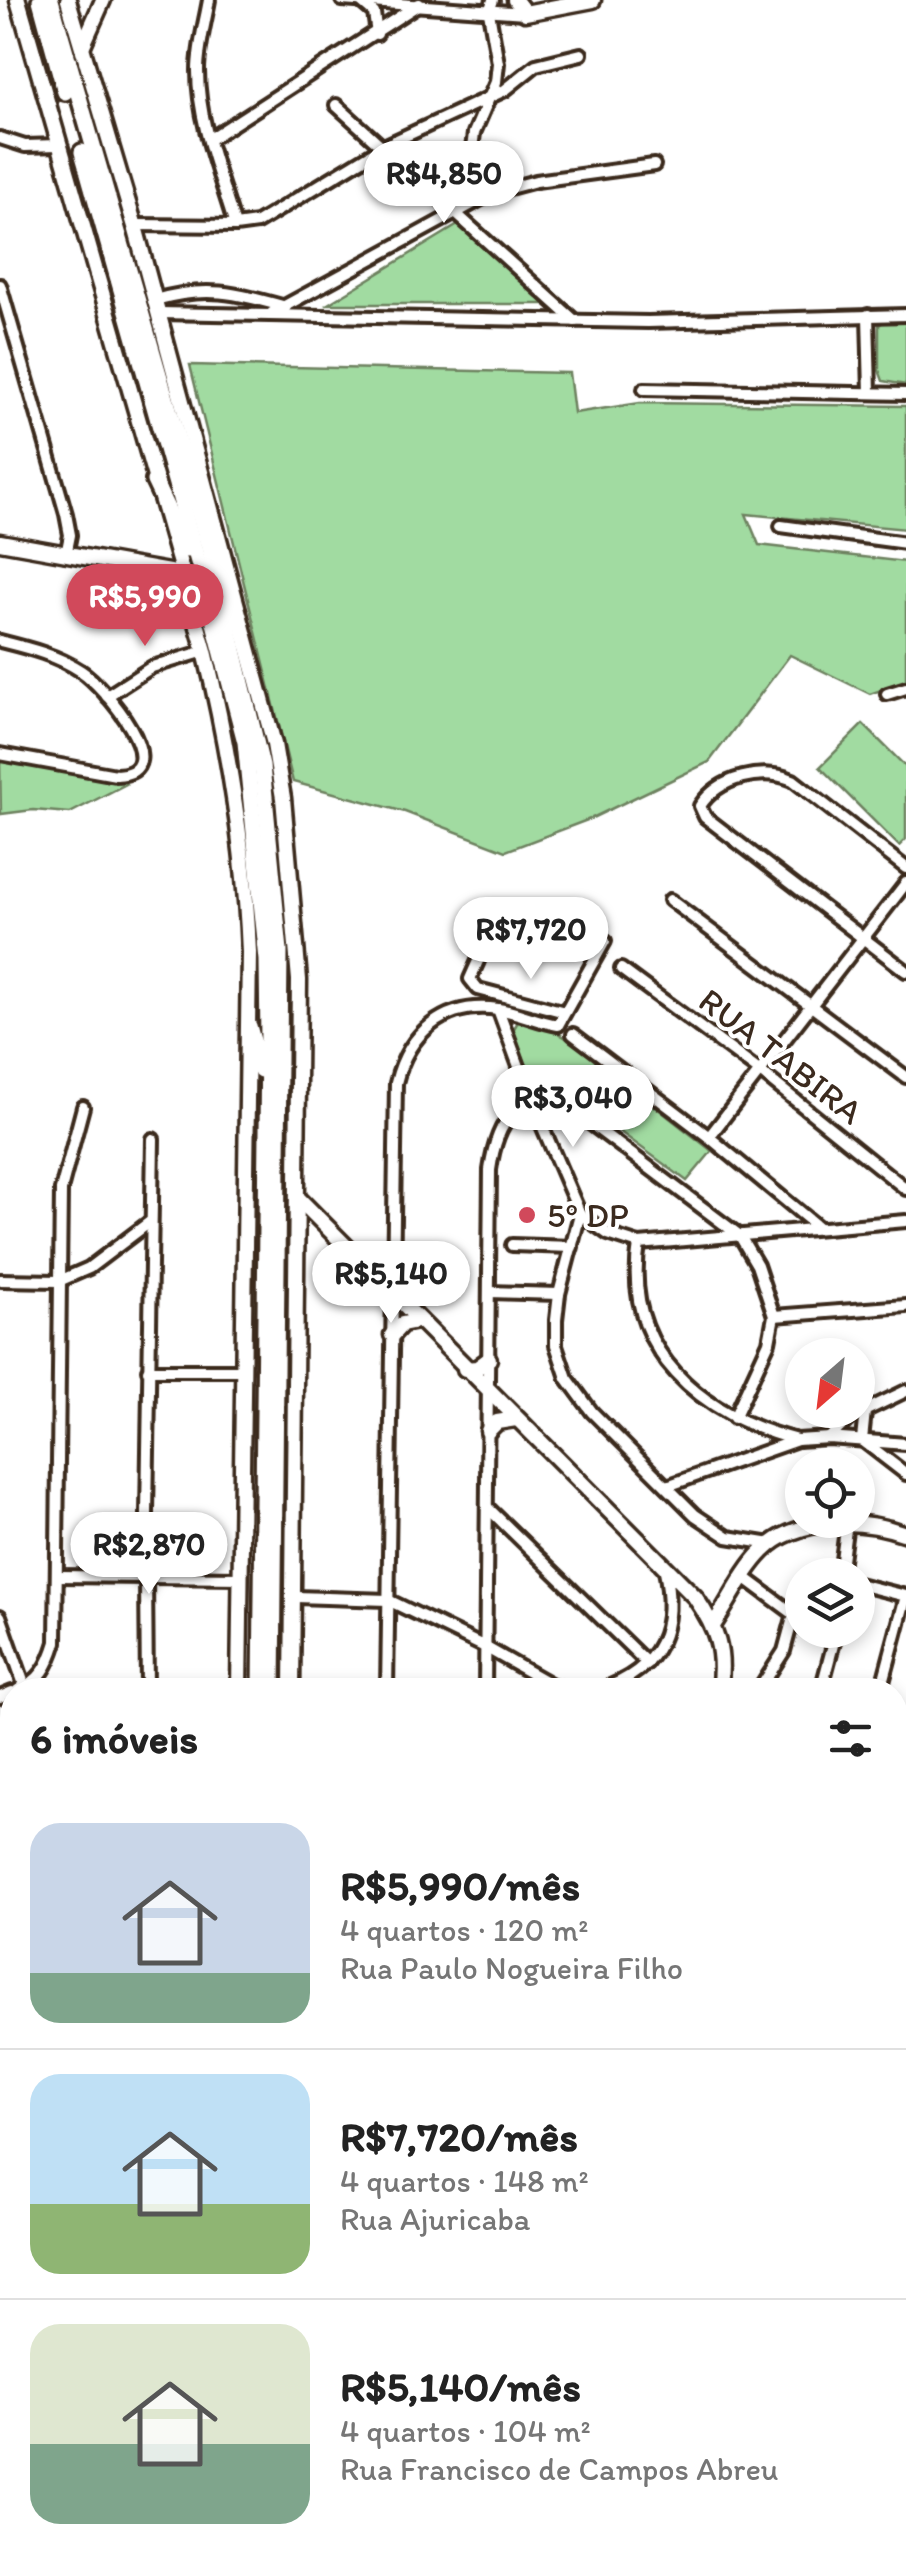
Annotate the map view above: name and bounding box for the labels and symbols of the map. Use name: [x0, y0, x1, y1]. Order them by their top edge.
pin: R$4,850: [352, 141, 536, 226]
pin: R$5,990: [53, 564, 237, 649]
pin: R$7,720: [439, 897, 623, 982]
street label: RUA TABIRA: [691, 979, 871, 1133]
pin: R$3,040: [481, 1065, 665, 1150]
place label: 5º DP: [547, 1194, 629, 1236]
marker: 5º DP: [516, 1204, 538, 1226]
pin: R$5,140: [299, 1241, 483, 1326]
north arrow: [785, 1338, 875, 1428]
pin: R$2,870: [57, 1512, 241, 1597]

